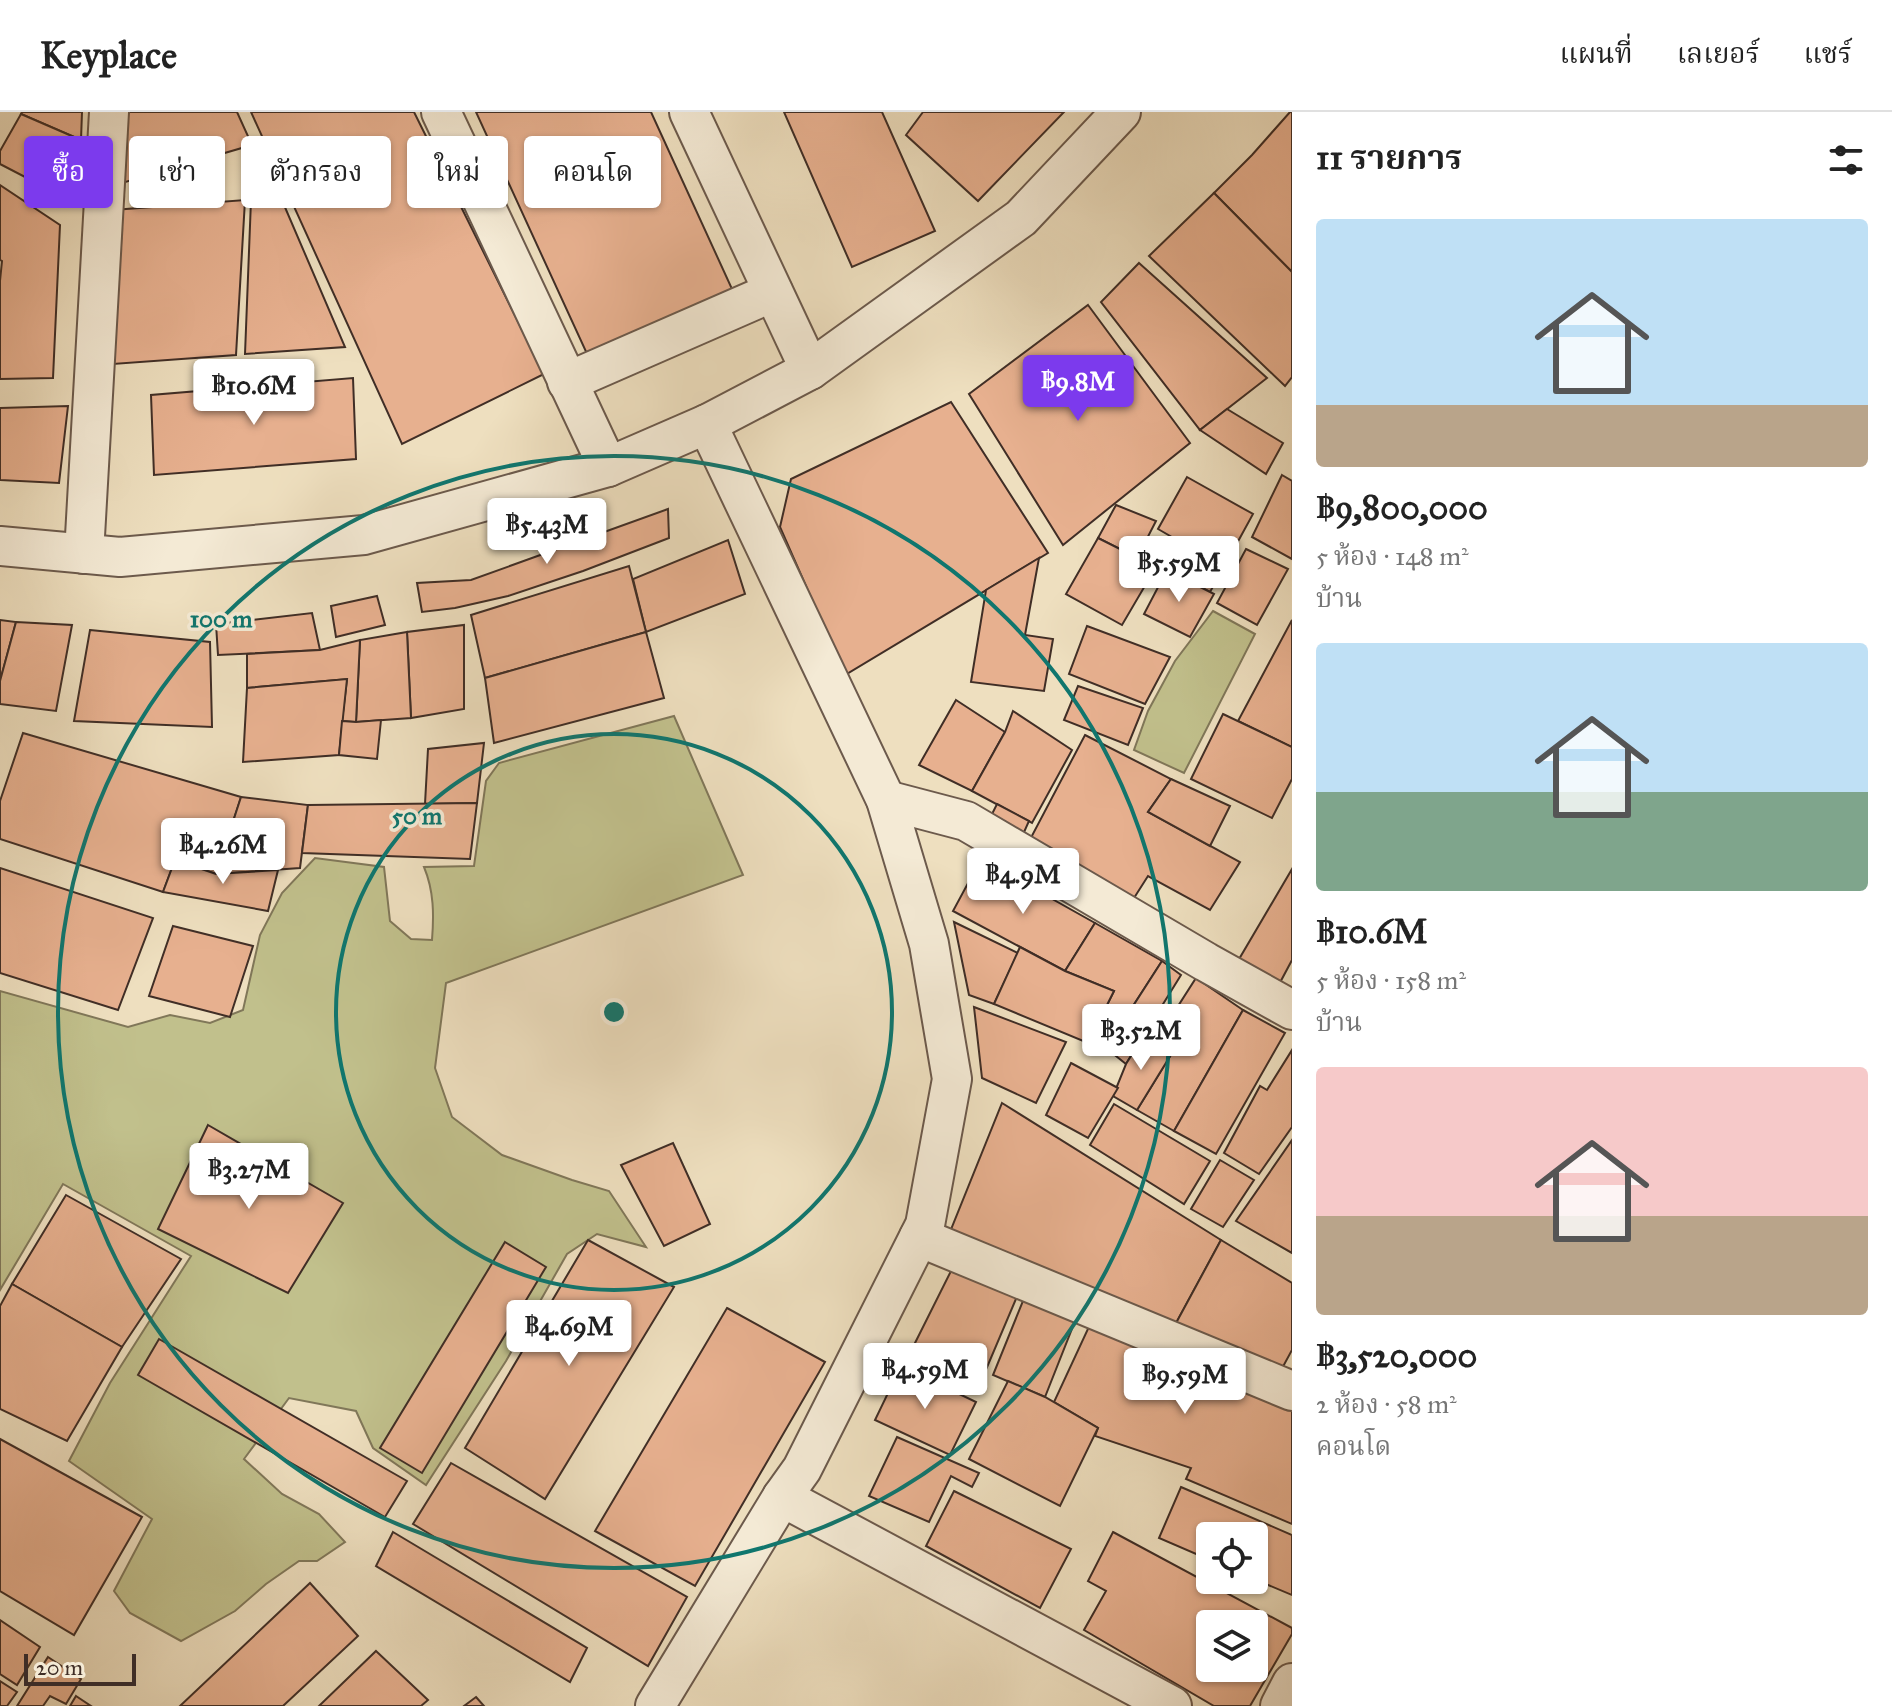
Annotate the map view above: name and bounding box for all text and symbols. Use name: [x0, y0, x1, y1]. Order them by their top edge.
text: Keyplace: [40, 32, 177, 78]
text: แผนที่: [1559, 36, 1633, 71]
text: เลเยอร์: [1677, 36, 1760, 71]
text: แชร์: [1804, 36, 1852, 71]
chip: ซื้อ: [24, 136, 113, 208]
chip: เช่า: [129, 136, 225, 208]
chip: ตัวกรอง: [241, 136, 391, 208]
chip: ใหม่: [407, 136, 508, 208]
chip: คอนโด: [524, 136, 661, 208]
text: 11 รายการ: [1316, 137, 1462, 178]
icon: filters: [1824, 138, 1868, 182]
icon: home: [1520, 271, 1664, 415]
pin: ฿9.8M: [1022, 355, 1134, 423]
pin: ฿10.6M: [189, 359, 319, 427]
text: ฿9.8M: [1041, 365, 1115, 397]
text: ฿10.6M: [211, 369, 297, 401]
text: ฿9,800,000: [1316, 487, 1488, 528]
pin: ฿5.43M: [482, 498, 612, 566]
text: ฿5.43M: [505, 508, 589, 540]
pin: ฿5.59M: [1114, 536, 1244, 604]
text: 5 ห้อง · 148 m²: [1316, 540, 1469, 572]
text: ฿5.59M: [1137, 546, 1221, 578]
text: บ้าน: [1316, 582, 1362, 614]
text: 100 m: [190, 604, 253, 634]
icon: home: [1520, 695, 1664, 839]
text: 50 m: [392, 801, 443, 831]
pin: ฿4.26M: [158, 818, 288, 886]
text: ฿4.26M: [179, 828, 267, 860]
pin: ฿4.9M: [967, 848, 1079, 916]
text: ฿4.9M: [985, 858, 1061, 890]
text: ฿10.6M: [1316, 911, 1428, 952]
text: 5 ห้อง · 158 m²: [1316, 964, 1466, 996]
centre of rings: [600, 998, 628, 1026]
pin: ฿3.52M: [1076, 1004, 1206, 1072]
text: บ้าน: [1316, 1006, 1362, 1038]
text: ฿3.52M: [1100, 1014, 1182, 1046]
icon: home: [1520, 1119, 1664, 1263]
pin: ฿3.27M: [184, 1143, 314, 1211]
text: ฿3.27M: [207, 1153, 291, 1185]
pin: ฿4.69M: [504, 1300, 634, 1368]
text: ฿4.69M: [524, 1310, 614, 1342]
text: ฿3,520,000: [1316, 1335, 1477, 1376]
pin: ฿4.59M: [860, 1343, 990, 1411]
pin: ฿9.59M: [1120, 1348, 1250, 1416]
text: ฿4.59M: [881, 1353, 969, 1385]
text: ฿9.59M: [1142, 1358, 1228, 1390]
text: 2 ห้อง · 58 m²: [1316, 1388, 1457, 1420]
text: คอนโด: [1316, 1430, 1391, 1462]
map controls: [1196, 1522, 1268, 1682]
button: locate: [1196, 1522, 1268, 1594]
button: layers: [1196, 1610, 1268, 1682]
scale bar: [24, 1650, 136, 1686]
text: 20 m: [36, 1654, 83, 1681]

